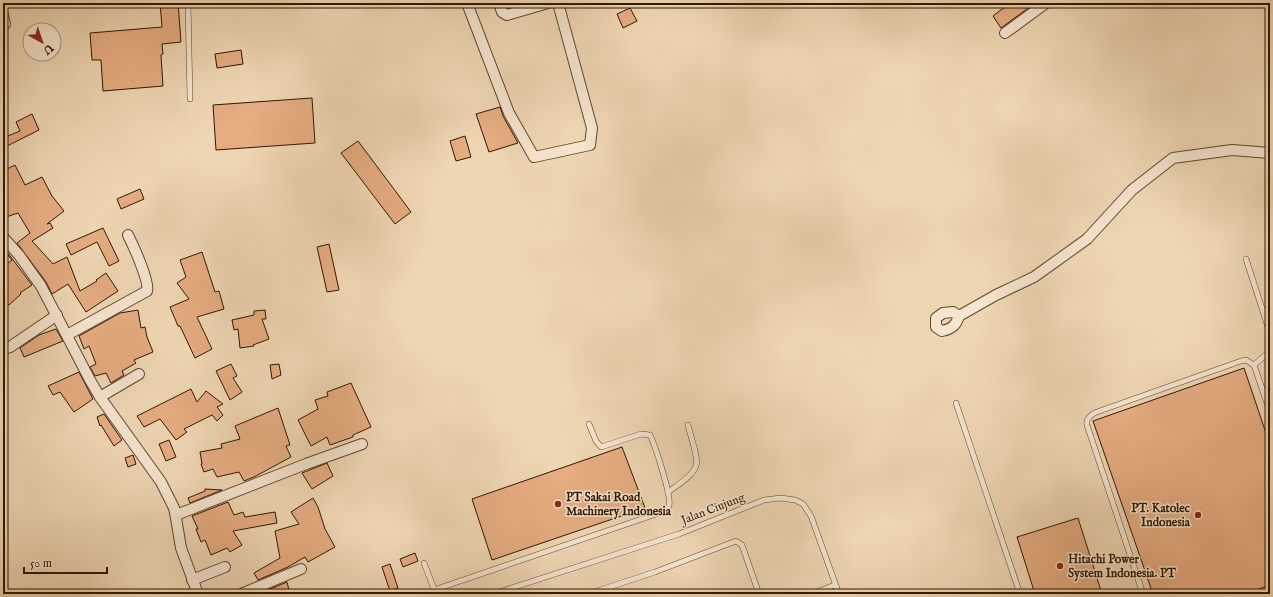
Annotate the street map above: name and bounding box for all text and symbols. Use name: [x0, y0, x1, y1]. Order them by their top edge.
north arrow: [22, 22, 62, 62]
text: U: [39, 40, 57, 58]
place label: PT Sakai Road Machinery Indonesia: [566, 490, 672, 520]
street label: Jalan Ciujung: [677, 490, 748, 530]
marker: PT Sakai Road Machinery Indonesia: [553, 499, 563, 509]
place label: PT. Katolec Indonesia: [1131, 501, 1191, 530]
marker: PT. Katolec Indonesia: [1193, 510, 1203, 520]
scale bar: [24, 549, 107, 575]
place label: Hitachi Power System Indonesia. PT: [1068, 552, 1176, 582]
text: 50 m: [30, 556, 52, 571]
marker: Hitachi Power System Indonesia. PT: [1055, 561, 1065, 571]

